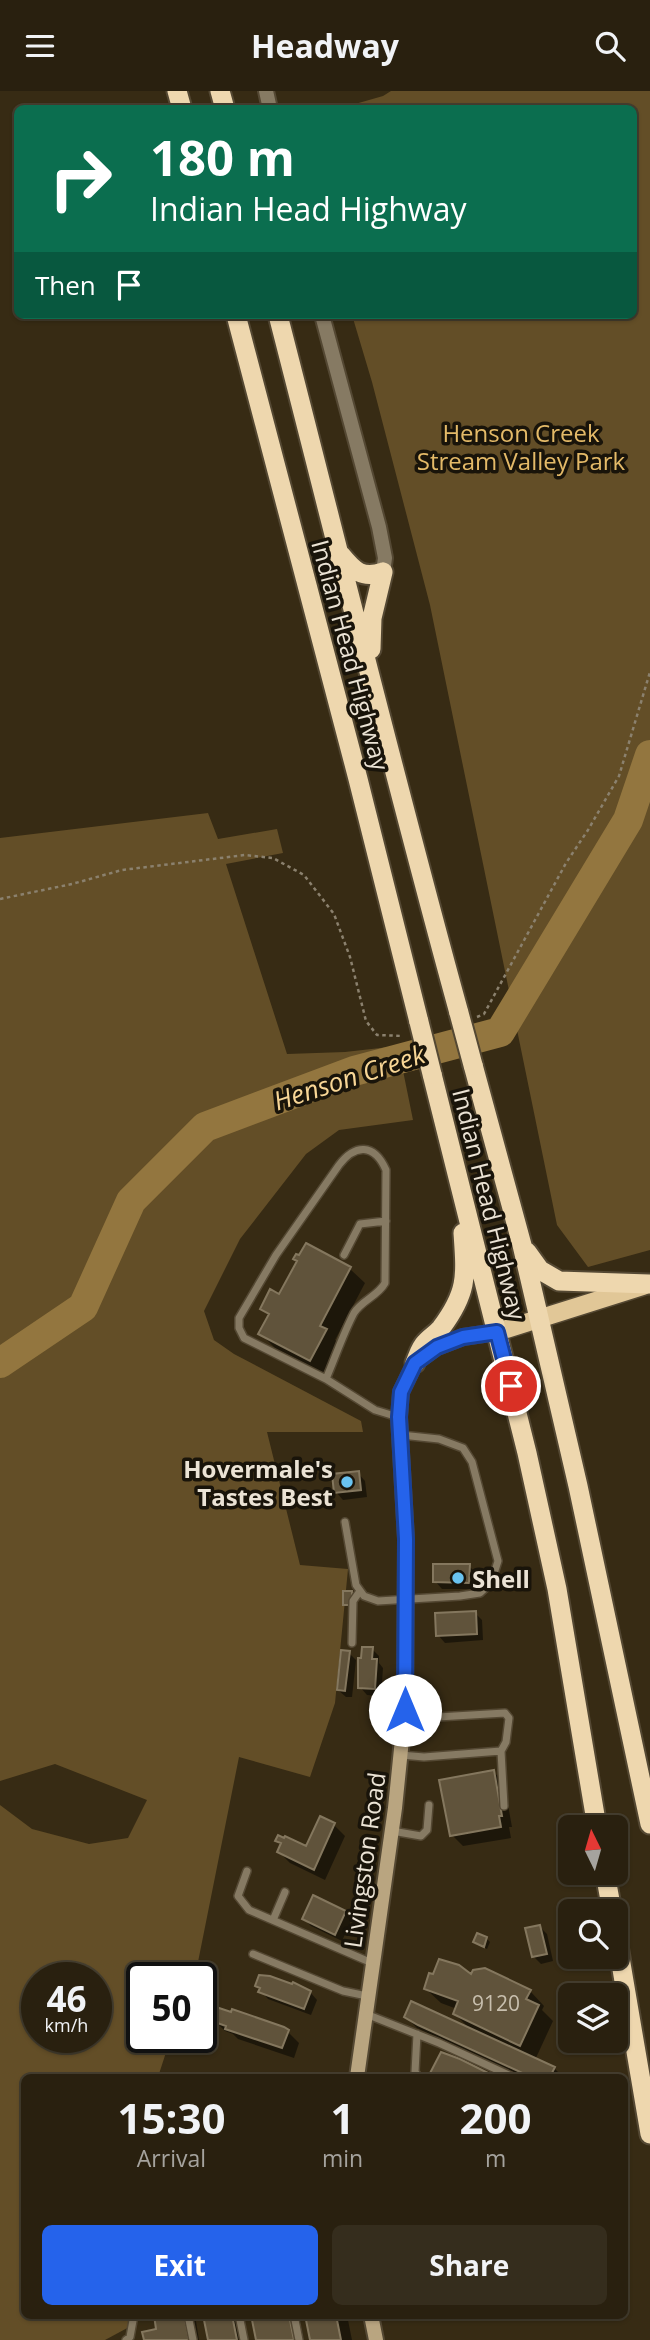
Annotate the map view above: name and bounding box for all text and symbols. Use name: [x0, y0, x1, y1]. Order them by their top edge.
text: Headway: [251, 24, 399, 67]
icon: menu: [21, 27, 59, 65]
icon: search: [591, 27, 629, 65]
text: 180 m: [150, 124, 295, 190]
icon: right: [35, 133, 126, 224]
text: Indian Head Highway: [150, 187, 466, 230]
icon: arrive: [110, 266, 148, 304]
text: Then: [35, 267, 96, 303]
park label: Henson Creek Stream Valley Park: [417, 416, 626, 477]
street label: Indian Head Highway: [304, 536, 398, 775]
water label: Henson Creek: [269, 1035, 431, 1118]
street label: Indian Head Highway: [445, 1085, 535, 1324]
pin: [481, 1356, 541, 1416]
icon: arrive: [492, 1367, 530, 1405]
place label: Hovermale's Tastes Best: [183, 1452, 333, 1513]
marker: Hovermale's Tastes Best: [339, 1474, 355, 1490]
place label: Shell: [472, 1562, 530, 1595]
marker: Shell: [450, 1570, 466, 1586]
position arrow: [368, 1673, 442, 1747]
street label: Livingston Road: [335, 1770, 393, 1950]
north arrow: [558, 1815, 628, 1885]
map controls: [558, 1815, 628, 2053]
button: search: [558, 1899, 628, 1969]
speed limit sign: 50: [126, 1962, 217, 2053]
text: 46: [46, 1975, 87, 2022]
button: layers: [558, 1983, 628, 2053]
house number: 9120: [472, 1989, 520, 2017]
text: km/h: [45, 2013, 88, 2037]
text: 15:30: [117, 2089, 225, 2146]
text: 1: [330, 2089, 355, 2146]
text: 200: [460, 2089, 532, 2146]
text: Arrival: [137, 2142, 206, 2174]
text: min: [322, 2142, 363, 2174]
text: m: [485, 2142, 506, 2174]
button: Exit: [42, 2225, 318, 2305]
button: Share: [332, 2225, 607, 2305]

